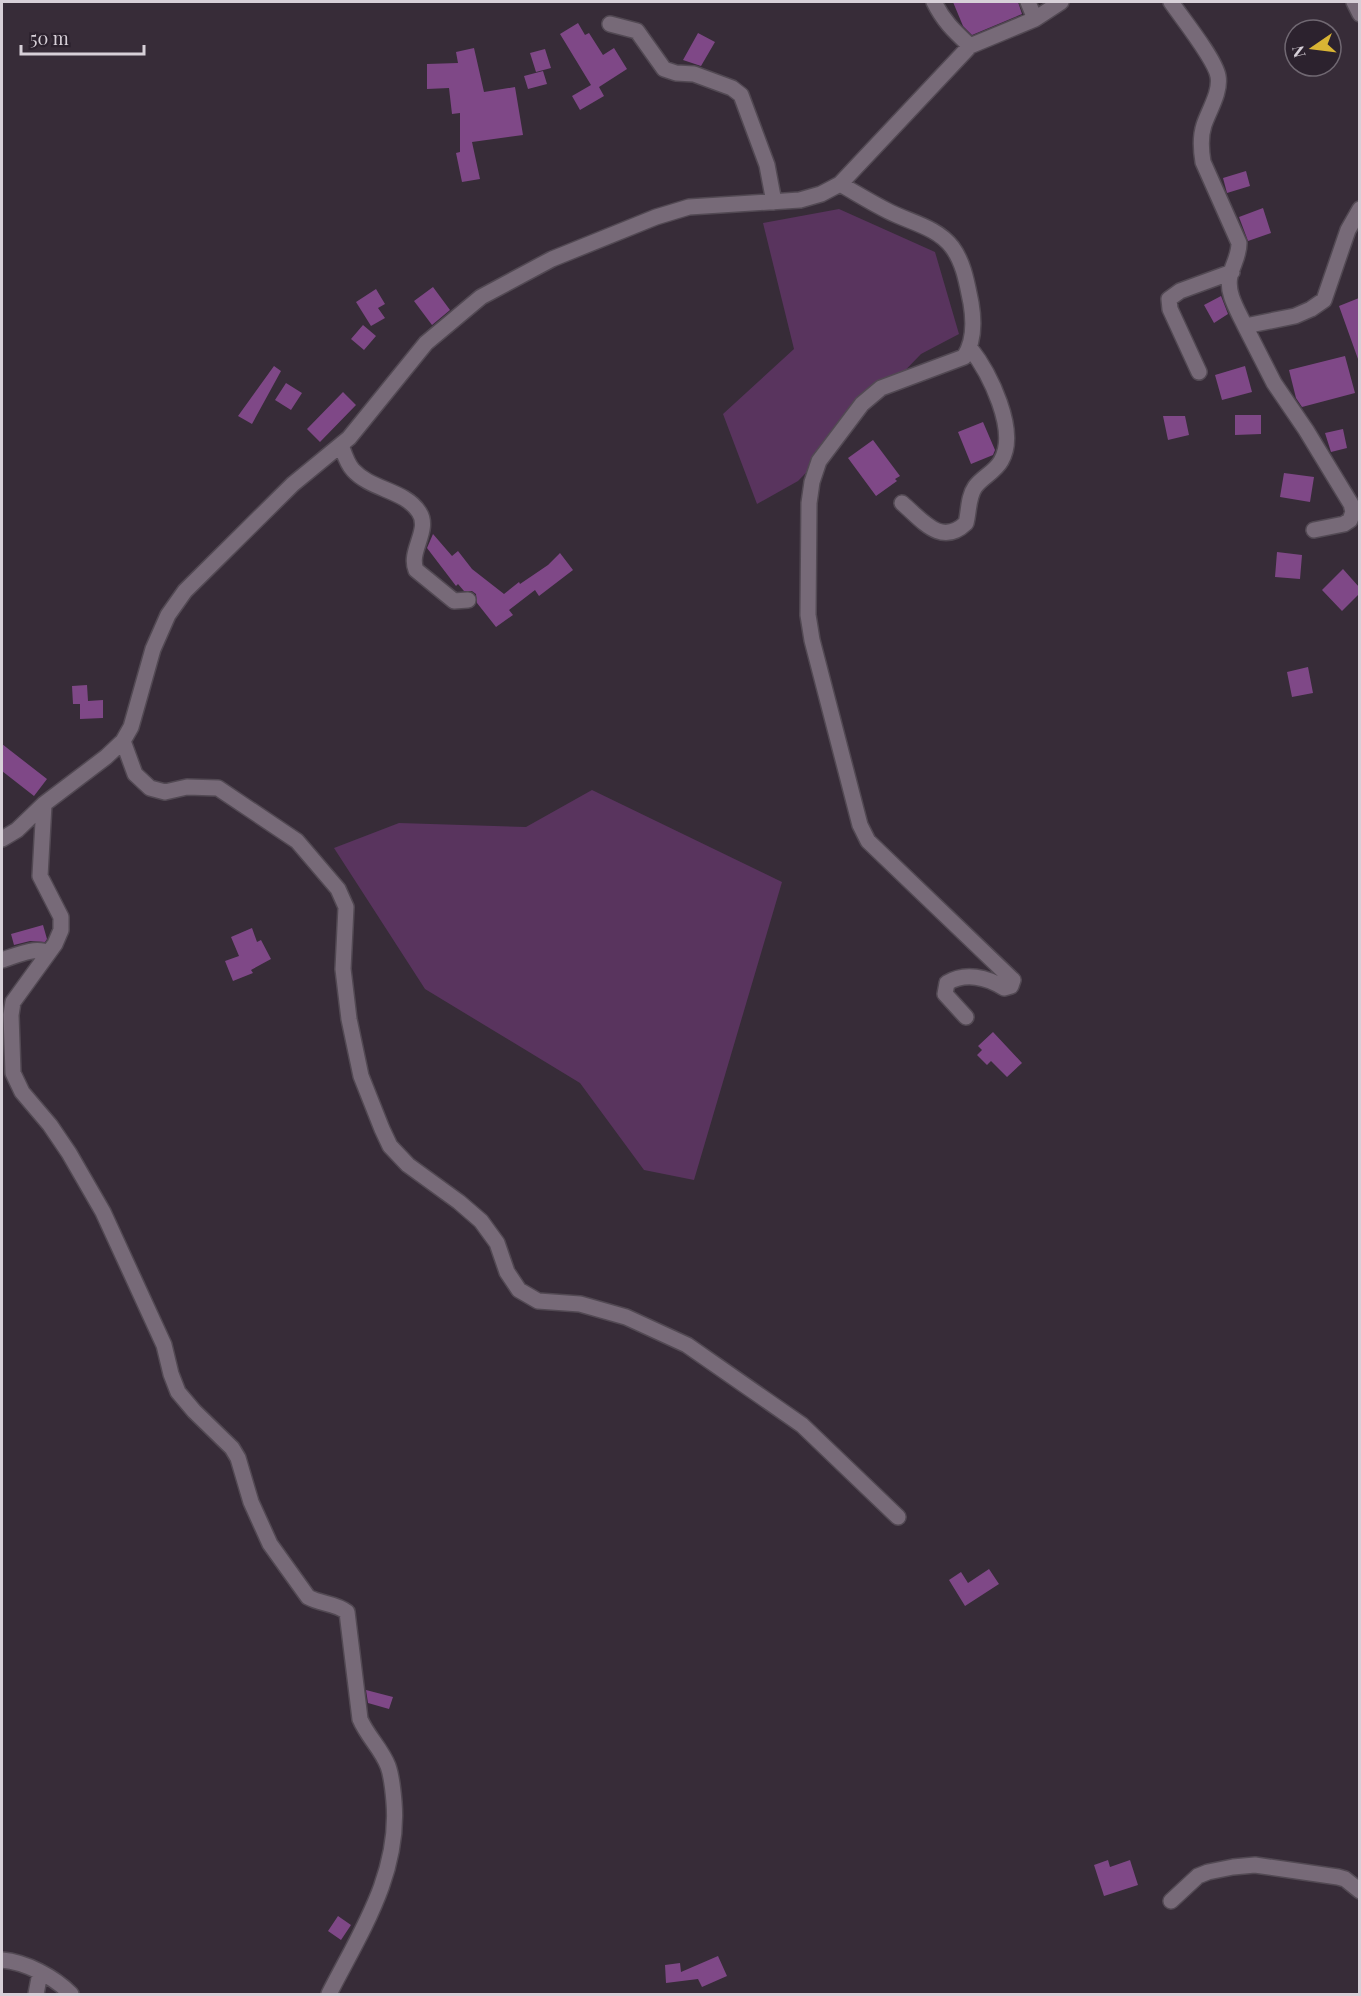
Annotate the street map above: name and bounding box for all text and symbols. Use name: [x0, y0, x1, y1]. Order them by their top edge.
scale bar: [21, 18, 144, 56]
north arrow: [1283, 18, 1343, 78]
text: 50 m: [30, 26, 69, 50]
text: N: [1286, 43, 1310, 60]

